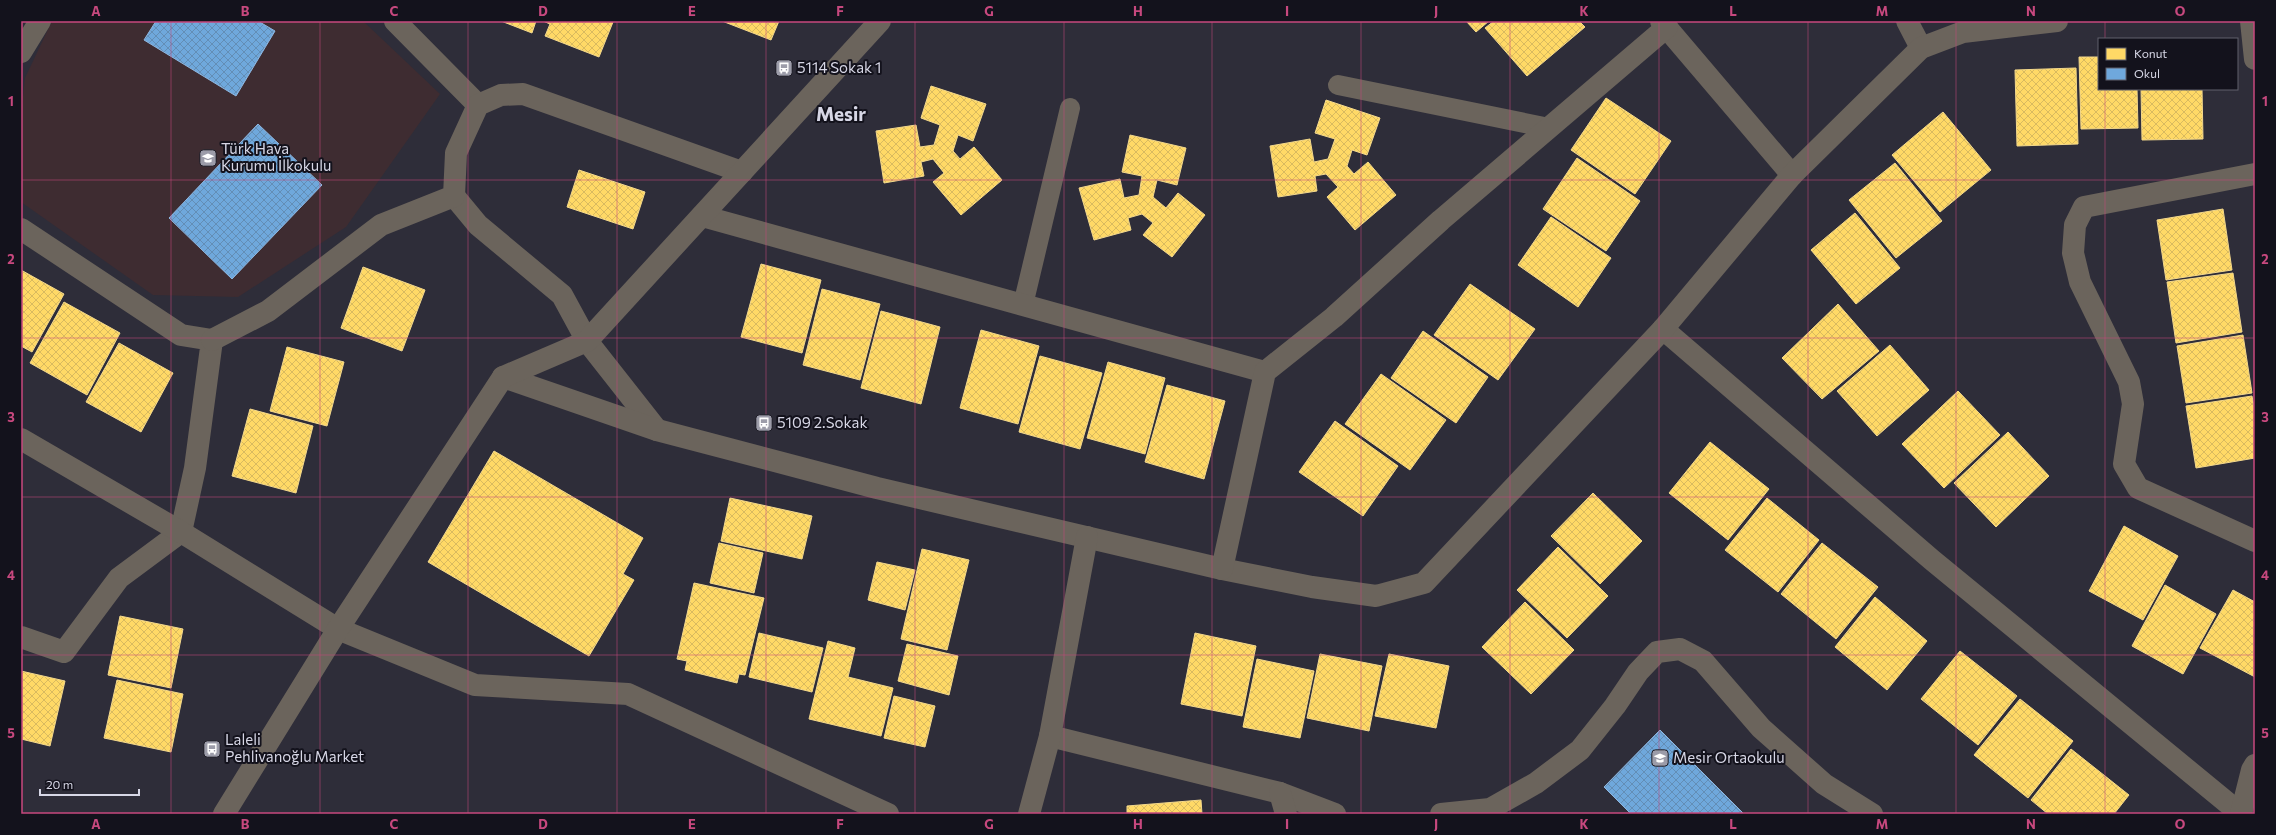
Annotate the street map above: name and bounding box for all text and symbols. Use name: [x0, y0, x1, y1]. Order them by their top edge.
text: A: [91, 3, 101, 19]
text: B: [241, 3, 250, 19]
text: C: [390, 3, 399, 19]
text: D: [538, 3, 548, 19]
text: E: [688, 3, 696, 19]
text: F: [836, 3, 844, 19]
text: G: [984, 3, 994, 19]
text: H: [1133, 3, 1143, 19]
text: I: [1285, 3, 1289, 19]
text: J: [1434, 3, 1438, 19]
text: K: [1579, 3, 1589, 19]
text: L: [1729, 3, 1737, 19]
text: M: [1876, 3, 1888, 19]
text: N: [2026, 3, 2036, 19]
text: O: [2175, 3, 2186, 19]
legend: [2098, 38, 2238, 90]
text: Konut: [2134, 46, 2167, 60]
bus stop icon: 5114 Sokak 1: [774, 58, 794, 78]
place label: 5114 Sokak 1: [797, 58, 881, 76]
text: Okul: [2134, 66, 2160, 80]
text: 1: [8, 93, 14, 109]
text: 1: [2262, 93, 2268, 109]
district label: Mesir: [816, 102, 866, 125]
place label: Türk Hava Kurumu İlkokulu: [221, 139, 331, 174]
school or university icon: Türk Hava Kurumu İlkokulu: [198, 148, 218, 168]
text: 2: [7, 251, 15, 267]
text: 2: [2261, 251, 2269, 267]
text: 3: [7, 409, 15, 425]
text: 3: [2261, 409, 2269, 425]
bus stop icon: 5109 2.Sokak: [754, 413, 774, 433]
place label: 5109 2.Sokak: [777, 413, 868, 431]
text: 4: [7, 567, 15, 583]
text: 4: [2261, 567, 2269, 583]
text: 5: [7, 725, 15, 741]
text: 5: [2261, 725, 2269, 741]
place label: Laleli Pehlivanoğlu Market: [225, 730, 364, 765]
bus stop icon: Laleli Pehlivanoğlu Market: [202, 739, 222, 759]
school or university icon: Mesir Ortaokulu: [1650, 748, 1670, 768]
place label: Mesir Ortaokulu: [1673, 748, 1785, 766]
scale bar: [40, 771, 139, 797]
text: 20 m: [46, 777, 73, 791]
text: A: [91, 816, 101, 832]
text: B: [241, 816, 250, 832]
text: C: [390, 816, 399, 832]
text: D: [538, 816, 548, 832]
text: E: [688, 816, 696, 832]
text: F: [836, 816, 844, 832]
text: G: [984, 816, 994, 832]
text: H: [1133, 816, 1143, 832]
text: I: [1285, 816, 1289, 832]
text: J: [1434, 816, 1438, 832]
text: K: [1579, 816, 1589, 832]
text: L: [1729, 816, 1737, 832]
text: M: [1876, 816, 1888, 832]
text: N: [2026, 816, 2036, 832]
text: O: [2175, 816, 2186, 832]

